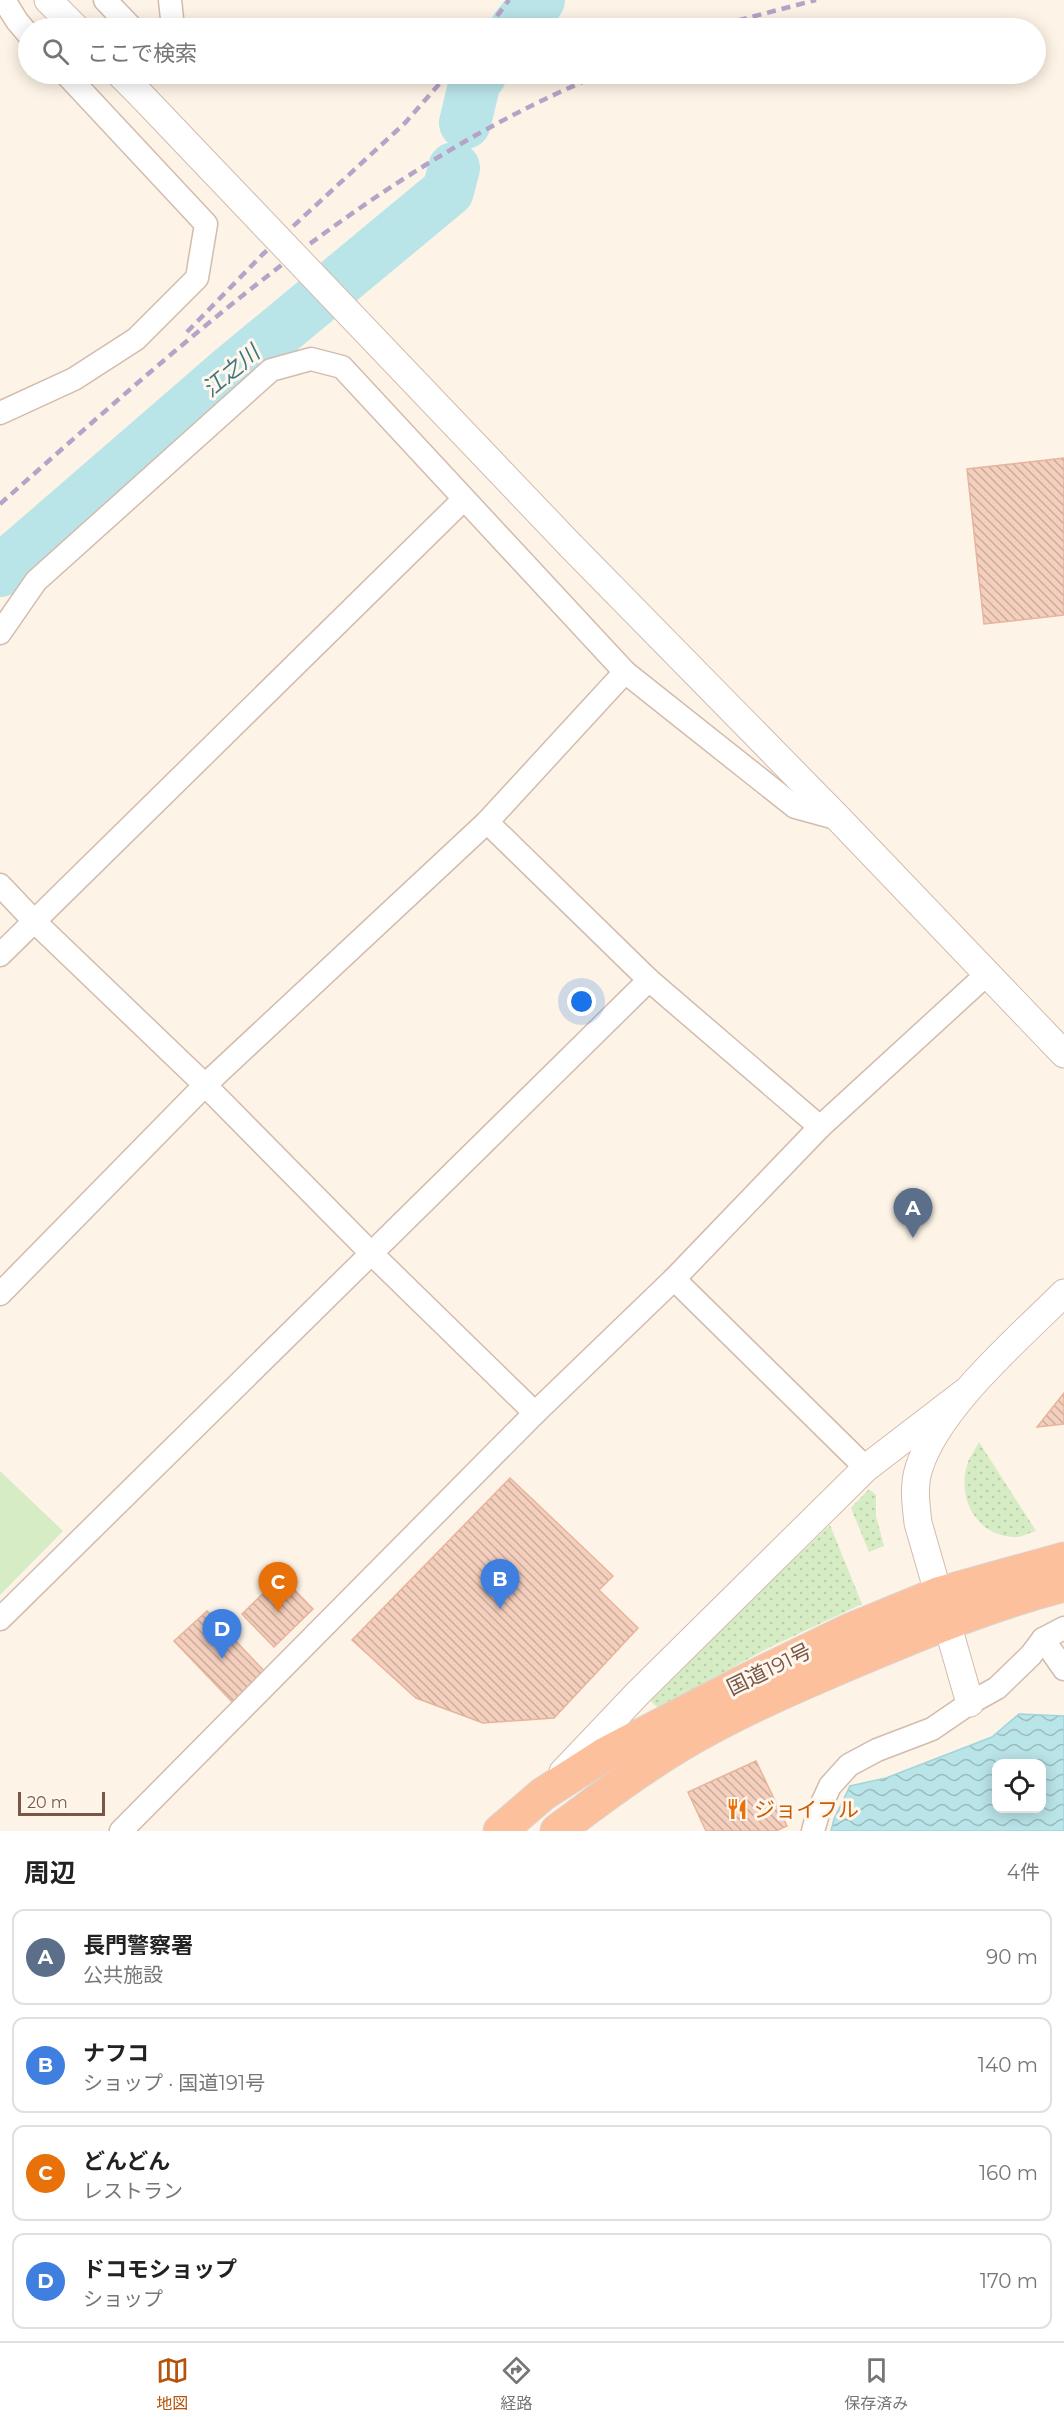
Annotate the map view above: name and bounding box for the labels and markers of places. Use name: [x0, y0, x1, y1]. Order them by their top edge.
pin: A: [894, 1188, 932, 1238]
pin: B: [480, 1560, 520, 1609]
pin: C: [258, 1562, 298, 1612]
pin: D: [202, 1610, 242, 1659]
restaurant icon: ジョイフル: [725, 1797, 749, 1821]
place label: ジョイフル: [754, 1797, 859, 1822]

